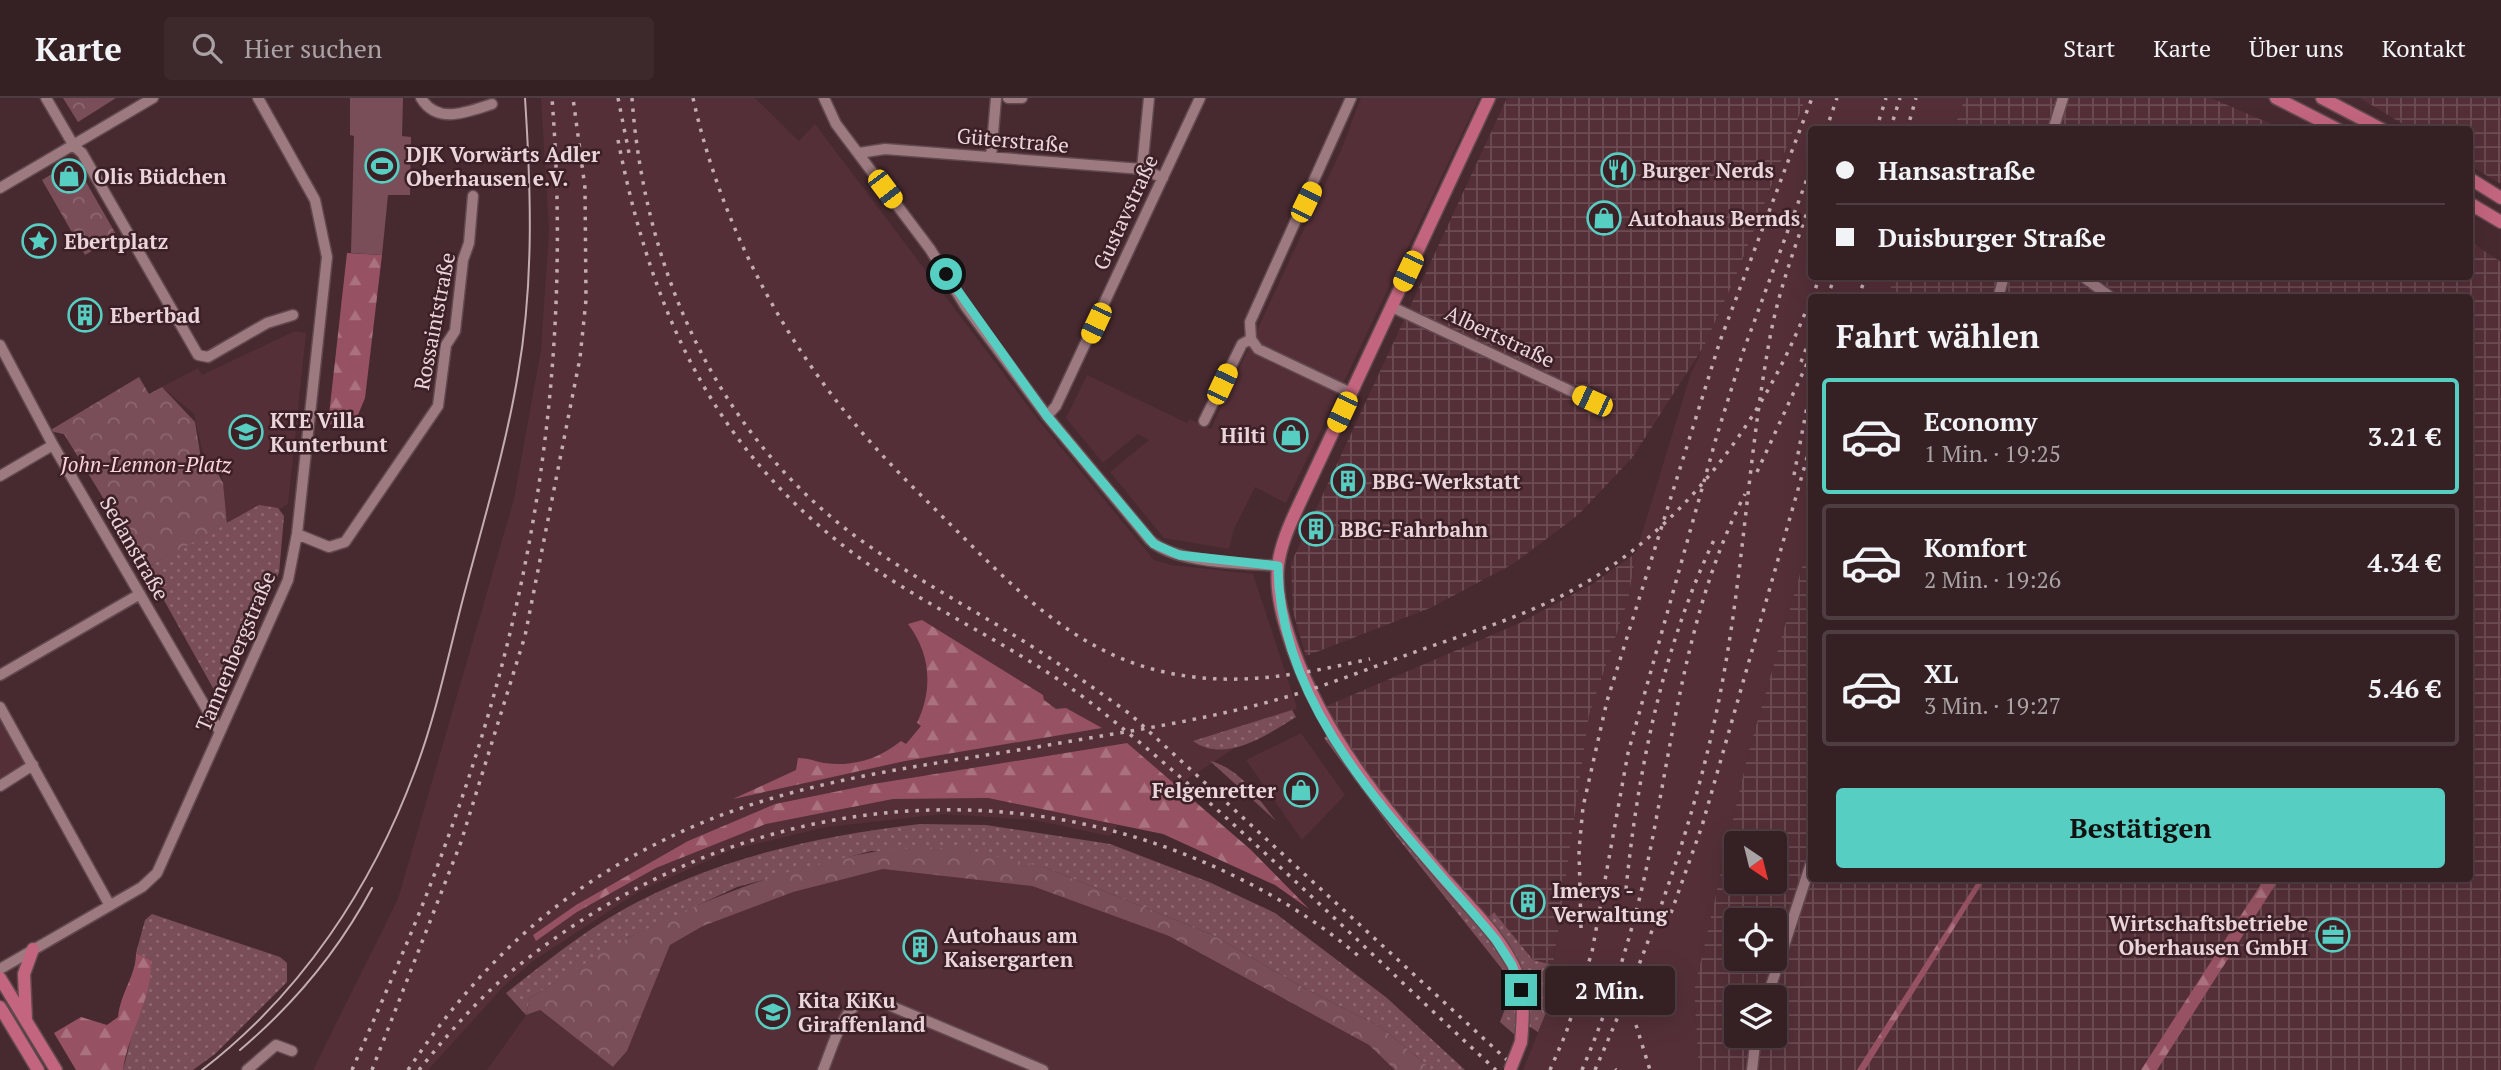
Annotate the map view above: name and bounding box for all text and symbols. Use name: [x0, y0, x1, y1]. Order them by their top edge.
search box: [164, 17, 654, 80]
text: Karte: [35, 27, 122, 70]
icon: search: [188, 29, 226, 67]
text: Hier suchen: [244, 31, 382, 65]
text: Start: [2063, 32, 2115, 64]
text: Karte: [2153, 32, 2211, 64]
text: Über uns: [2249, 32, 2344, 64]
text: Kontakt: [2382, 32, 2466, 64]
street label: Güterstraße: [956, 121, 1070, 159]
place label: DJK Vorwärts Adler Oberhausen e.V.: [406, 140, 600, 192]
sports icon: DJK Vorwärts Adler Oberhausen e.V.: [363, 147, 401, 185]
street label: Gustavstraße: [1086, 150, 1164, 274]
restaurant icon: Burger Nerds: [1599, 151, 1637, 189]
text: Hansastraße: [1878, 153, 2035, 187]
place label: Burger Nerds: [1642, 156, 1774, 184]
shop icon: Olis Büdchen: [50, 157, 88, 195]
place label: Olis Büdchen: [94, 162, 227, 190]
car: [864, 166, 907, 212]
car: [1288, 179, 1325, 225]
shop icon: Autohaus Bernds: [1585, 199, 1623, 237]
place label: Autohaus Bernds: [1628, 204, 1800, 232]
text: Duisburger Straße: [1878, 220, 2106, 254]
place icon: Ebertplatz: [20, 222, 58, 260]
place label: Ebertplatz: [64, 227, 168, 255]
car: [1390, 248, 1427, 294]
street label: Rossaintstraße: [407, 250, 461, 392]
route start: [930, 258, 962, 290]
building icon: Ebertbad: [66, 296, 104, 334]
street label: Albertstraße: [1441, 298, 1559, 374]
car: [1078, 300, 1115, 346]
place label: Ebertbad: [110, 301, 201, 329]
text: Fahrt wählen: [1836, 315, 2040, 357]
car: [1204, 361, 1241, 407]
car: [1569, 383, 1616, 419]
car: [1324, 389, 1361, 435]
text: Economy: [1924, 404, 2037, 438]
icon: car: [1840, 405, 1903, 468]
place label: KTE Villa Kunterbunt: [270, 406, 388, 458]
school or university icon: KTE Villa Kunterbunt: [227, 413, 265, 451]
shop icon: Hilti: [1272, 416, 1310, 454]
text: 3.21 €: [2368, 419, 2441, 453]
place label: Hilti: [1221, 421, 1266, 449]
text: 1 Min. · 19:25: [1924, 438, 2061, 469]
park label: John-Lennon-Platz: [60, 450, 232, 478]
building icon: BBG-Werkstatt: [1329, 462, 1367, 500]
place label: BBG-Werkstatt: [1372, 467, 1521, 495]
street label: Sedanstraße: [94, 491, 176, 605]
building icon: BBG-Fahrbahn: [1297, 510, 1335, 548]
place label: BBG-Fahrbahn: [1340, 515, 1489, 543]
text: Komfort: [1924, 530, 2027, 564]
icon: car: [1840, 531, 1903, 594]
text: 4.34 €: [2368, 545, 2441, 579]
text: 2 Min. · 19:26: [1924, 564, 2061, 595]
street label: Tannenbergstraße: [189, 567, 281, 735]
text: XL: [1924, 656, 1958, 690]
icon: car: [1840, 657, 1903, 720]
text: 5.46 €: [2368, 671, 2441, 705]
text: 3 Min. · 19:27: [1924, 690, 2061, 721]
shop icon: Felgenretter: [1282, 771, 1320, 809]
place label: Felgenretter: [1152, 776, 1276, 804]
button: Bestätigen: [1836, 788, 2445, 868]
north arrow: [1724, 831, 1787, 894]
map controls: [1724, 831, 1787, 1048]
place label: Imerys - Verwaltung: [1552, 876, 1669, 928]
building icon: Imerys - Verwaltung: [1509, 883, 1547, 921]
button: locate: [1724, 908, 1787, 971]
place label: Wirtschaftsbetriebe Oberhausen GmbH: [2109, 909, 2308, 961]
office icon: Wirtschaftsbetriebe Oberhausen GmbH: [2314, 916, 2352, 954]
place label: Autohaus am Kaisergarten: [944, 921, 1078, 973]
building icon: Autohaus am Kaisergarten: [901, 928, 939, 966]
callout: 2 Min.: [1546, 966, 1675, 1015]
route end: [1505, 974, 1537, 1006]
text: 2 Min.: [1575, 975, 1645, 1006]
button: layers: [1724, 985, 1787, 1048]
place label: Kita KiKu Giraffenland: [798, 986, 926, 1038]
school or university icon: Kita KiKu Giraffenland: [754, 993, 792, 1031]

